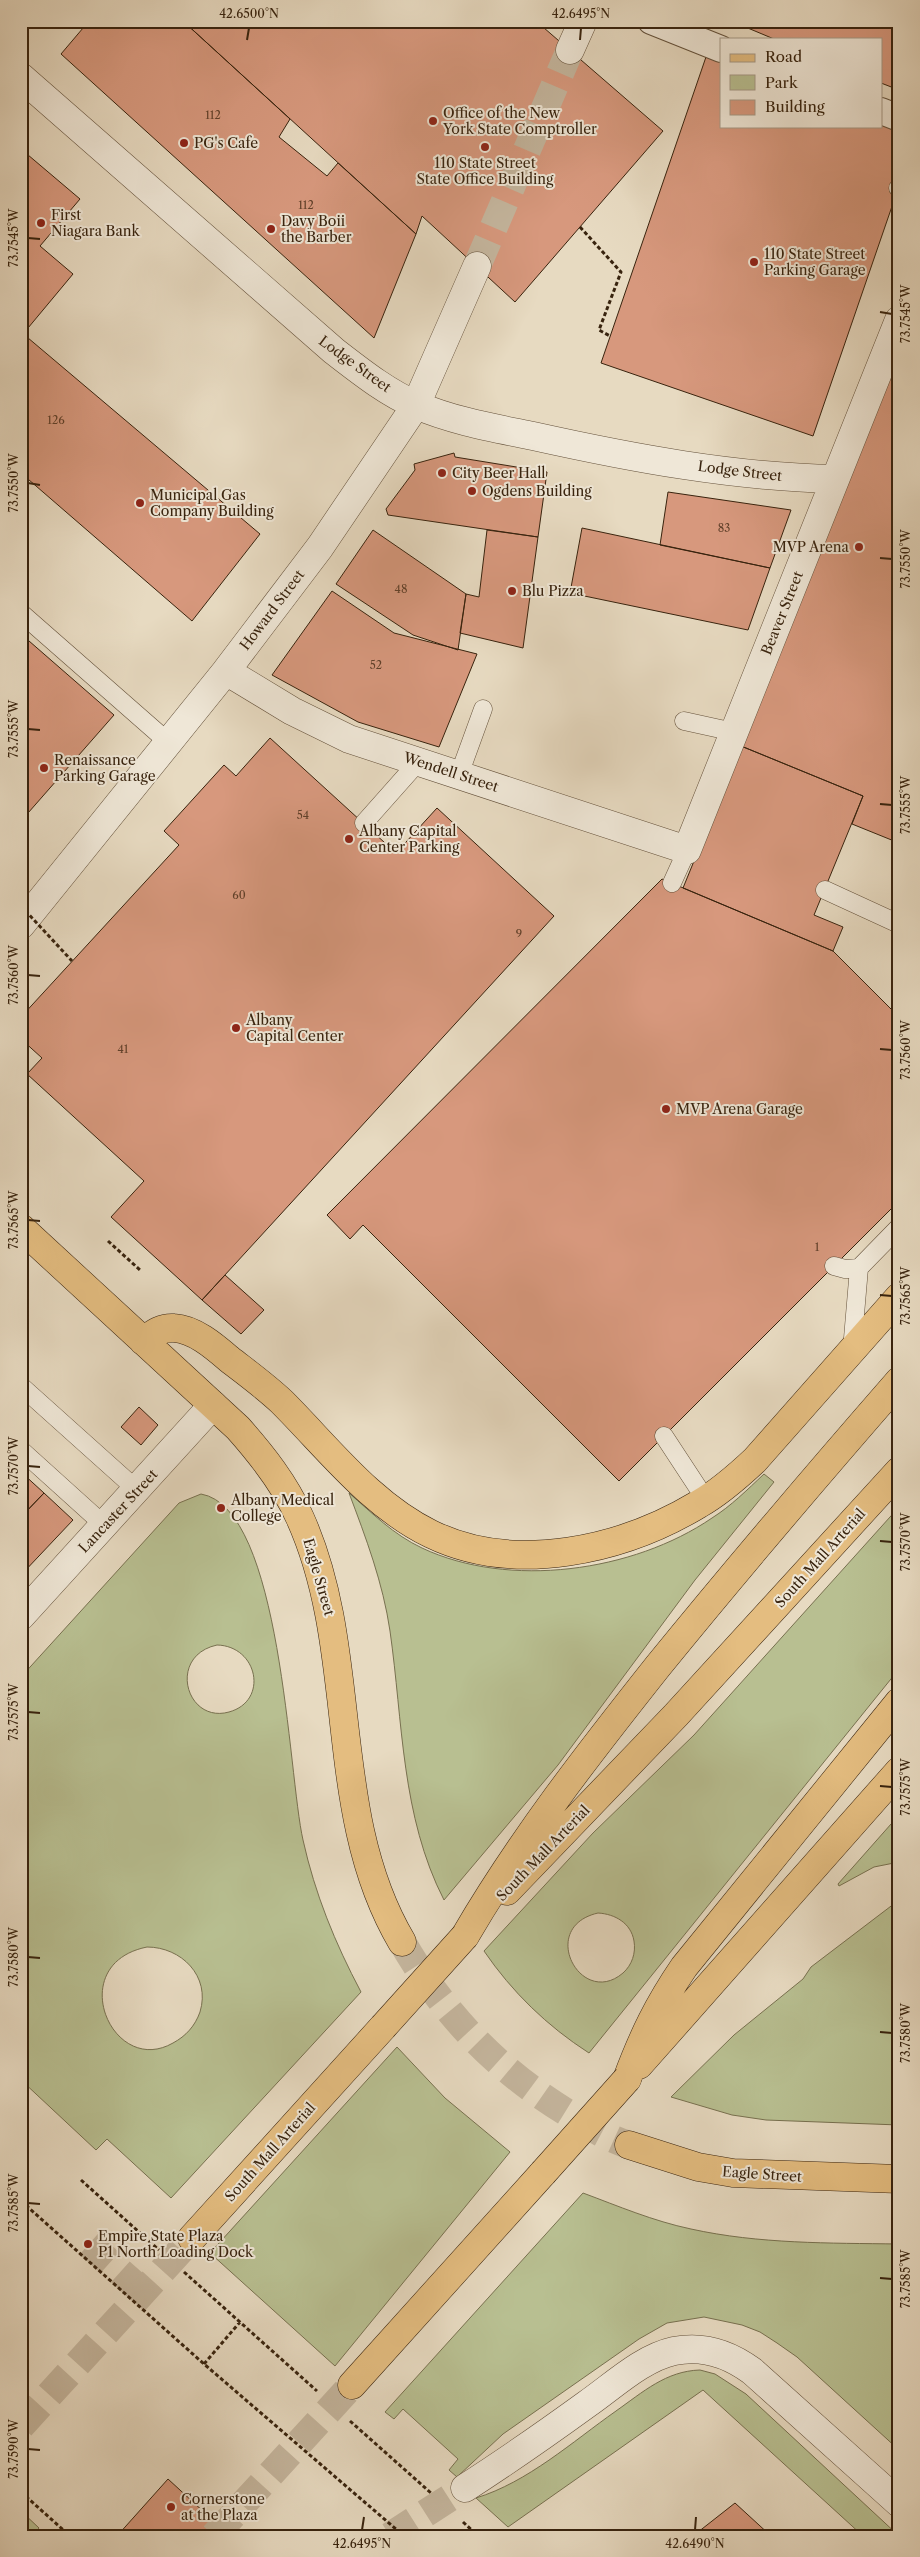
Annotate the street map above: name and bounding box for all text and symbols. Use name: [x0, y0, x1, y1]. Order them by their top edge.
text: 42.6500°N: [219, 6, 279, 21]
text: 42.6495°N: [552, 6, 610, 21]
legend: [720, 38, 882, 128]
text: Road: [765, 47, 802, 66]
text: Park: [765, 73, 799, 92]
text: Building: [765, 97, 825, 116]
place label: Office of the New York State Comptroller: [442, 104, 597, 138]
house number: 112: [205, 108, 221, 122]
marker: Office of the New York State Comptroller: [427, 115, 439, 127]
place label: PG's Cafe: [194, 134, 258, 152]
marker: PG's Cafe: [178, 137, 190, 149]
marker: 110 State Street State Office Building: [479, 141, 491, 153]
place label: 110 State Street State Office Building: [416, 154, 554, 188]
house number: 112: [298, 198, 314, 212]
place label: First Niagara Bank: [51, 206, 141, 240]
text: 73.7545°W: [6, 208, 21, 267]
place label: Davy Boii the Barber: [281, 212, 352, 246]
marker: First Niagara Bank: [35, 217, 47, 229]
marker: Davy Boii the Barber: [265, 223, 277, 235]
place label: 110 State Street Parking Garage: [764, 245, 866, 279]
marker: 110 State Street Parking Garage: [748, 256, 760, 268]
text: 73.7545°W: [898, 284, 913, 343]
street label: Lodge Street: [315, 332, 395, 396]
house number: 126: [47, 413, 65, 427]
text: 73.7550°W: [6, 453, 21, 513]
street label: Lodge Street: [697, 457, 783, 485]
place label: City Beer Hall: [452, 464, 546, 482]
marker: City Beer Hall: [436, 467, 448, 479]
place label: Ogdens Building: [482, 482, 592, 500]
marker: Ogdens Building: [466, 485, 478, 497]
place label: Municipal Gas Company Building: [150, 486, 274, 520]
marker: Municipal Gas Company Building: [134, 497, 146, 509]
house number: 83: [718, 521, 730, 535]
text: 73.7550°W: [898, 529, 913, 589]
place label: MVP Arena: [773, 538, 850, 556]
marker: MVP Arena: [853, 541, 865, 553]
street label: Howard Street: [236, 566, 308, 654]
street label: Beaver Street: [757, 568, 807, 657]
house number: 48: [395, 582, 407, 596]
place label: Blu Pizza: [522, 582, 584, 600]
marker: Blu Pizza: [506, 585, 518, 597]
house number: 52: [370, 658, 382, 672]
text: 73.7555°W: [6, 699, 21, 758]
street label: Wendell Street: [400, 748, 501, 796]
place label: Renaissance Parking Garage: [54, 751, 156, 785]
marker: Renaissance Parking Garage: [38, 762, 50, 774]
text: 73.7555°W: [898, 775, 913, 834]
house number: 54: [297, 808, 309, 822]
place label: Albany Capital Center Parking: [358, 822, 460, 856]
marker: Albany Capital Center Parking: [343, 833, 355, 845]
house number: 60: [232, 888, 246, 902]
house number: 9: [516, 927, 522, 941]
text: 73.7560°W: [6, 944, 21, 1005]
place label: Albany Capital Center: [245, 1011, 343, 1045]
text: 73.7560°W: [898, 1019, 913, 1080]
marker: Albany Capital Center: [230, 1022, 242, 1034]
house number: 41: [118, 1042, 129, 1056]
place label: MVP Arena Garage: [676, 1100, 803, 1118]
marker: MVP Arena Garage: [660, 1103, 672, 1115]
text: 73.7565°W: [6, 1190, 21, 1249]
house number: 1: [815, 1240, 820, 1254]
text: 73.7565°W: [898, 1266, 913, 1325]
text: 73.7570°W: [6, 1436, 21, 1495]
street label: Lancaster Street: [75, 1465, 161, 1557]
place label: Albany Medical College: [230, 1491, 334, 1525]
marker: Albany Medical College: [215, 1502, 227, 1514]
street label: South Mall Arterial: [771, 1505, 869, 1611]
text: 73.7570°W: [898, 1512, 913, 1571]
street label: Eagle Street: [299, 1536, 339, 1618]
text: 73.7575°W: [6, 1682, 21, 1741]
text: 73.7575°W: [898, 1757, 913, 1816]
street label: South Mall Arterial: [493, 1801, 593, 1905]
text: 73.7580°W: [6, 1926, 21, 1987]
text: 73.7580°W: [898, 2002, 913, 2063]
street label: South Mall Arterial: [221, 2099, 319, 2205]
street label: Eagle Street: [722, 2162, 802, 2186]
text: 73.7585°W: [6, 2173, 21, 2232]
place label: Empire State Plaza P1 North Loading Dock: [98, 2227, 254, 2261]
marker: Empire State Plaza P1 North Loading Dock: [82, 2238, 94, 2250]
text: 73.7585°W: [898, 2249, 913, 2308]
text: 73.7590°W: [6, 2418, 21, 2479]
place label: Cornerstone at the Plaza: [181, 2490, 265, 2524]
marker: Cornerstone at the Plaza: [165, 2501, 177, 2513]
text: 42.6495°N: [333, 2536, 391, 2551]
text: 42.6490°N: [665, 2536, 725, 2551]

